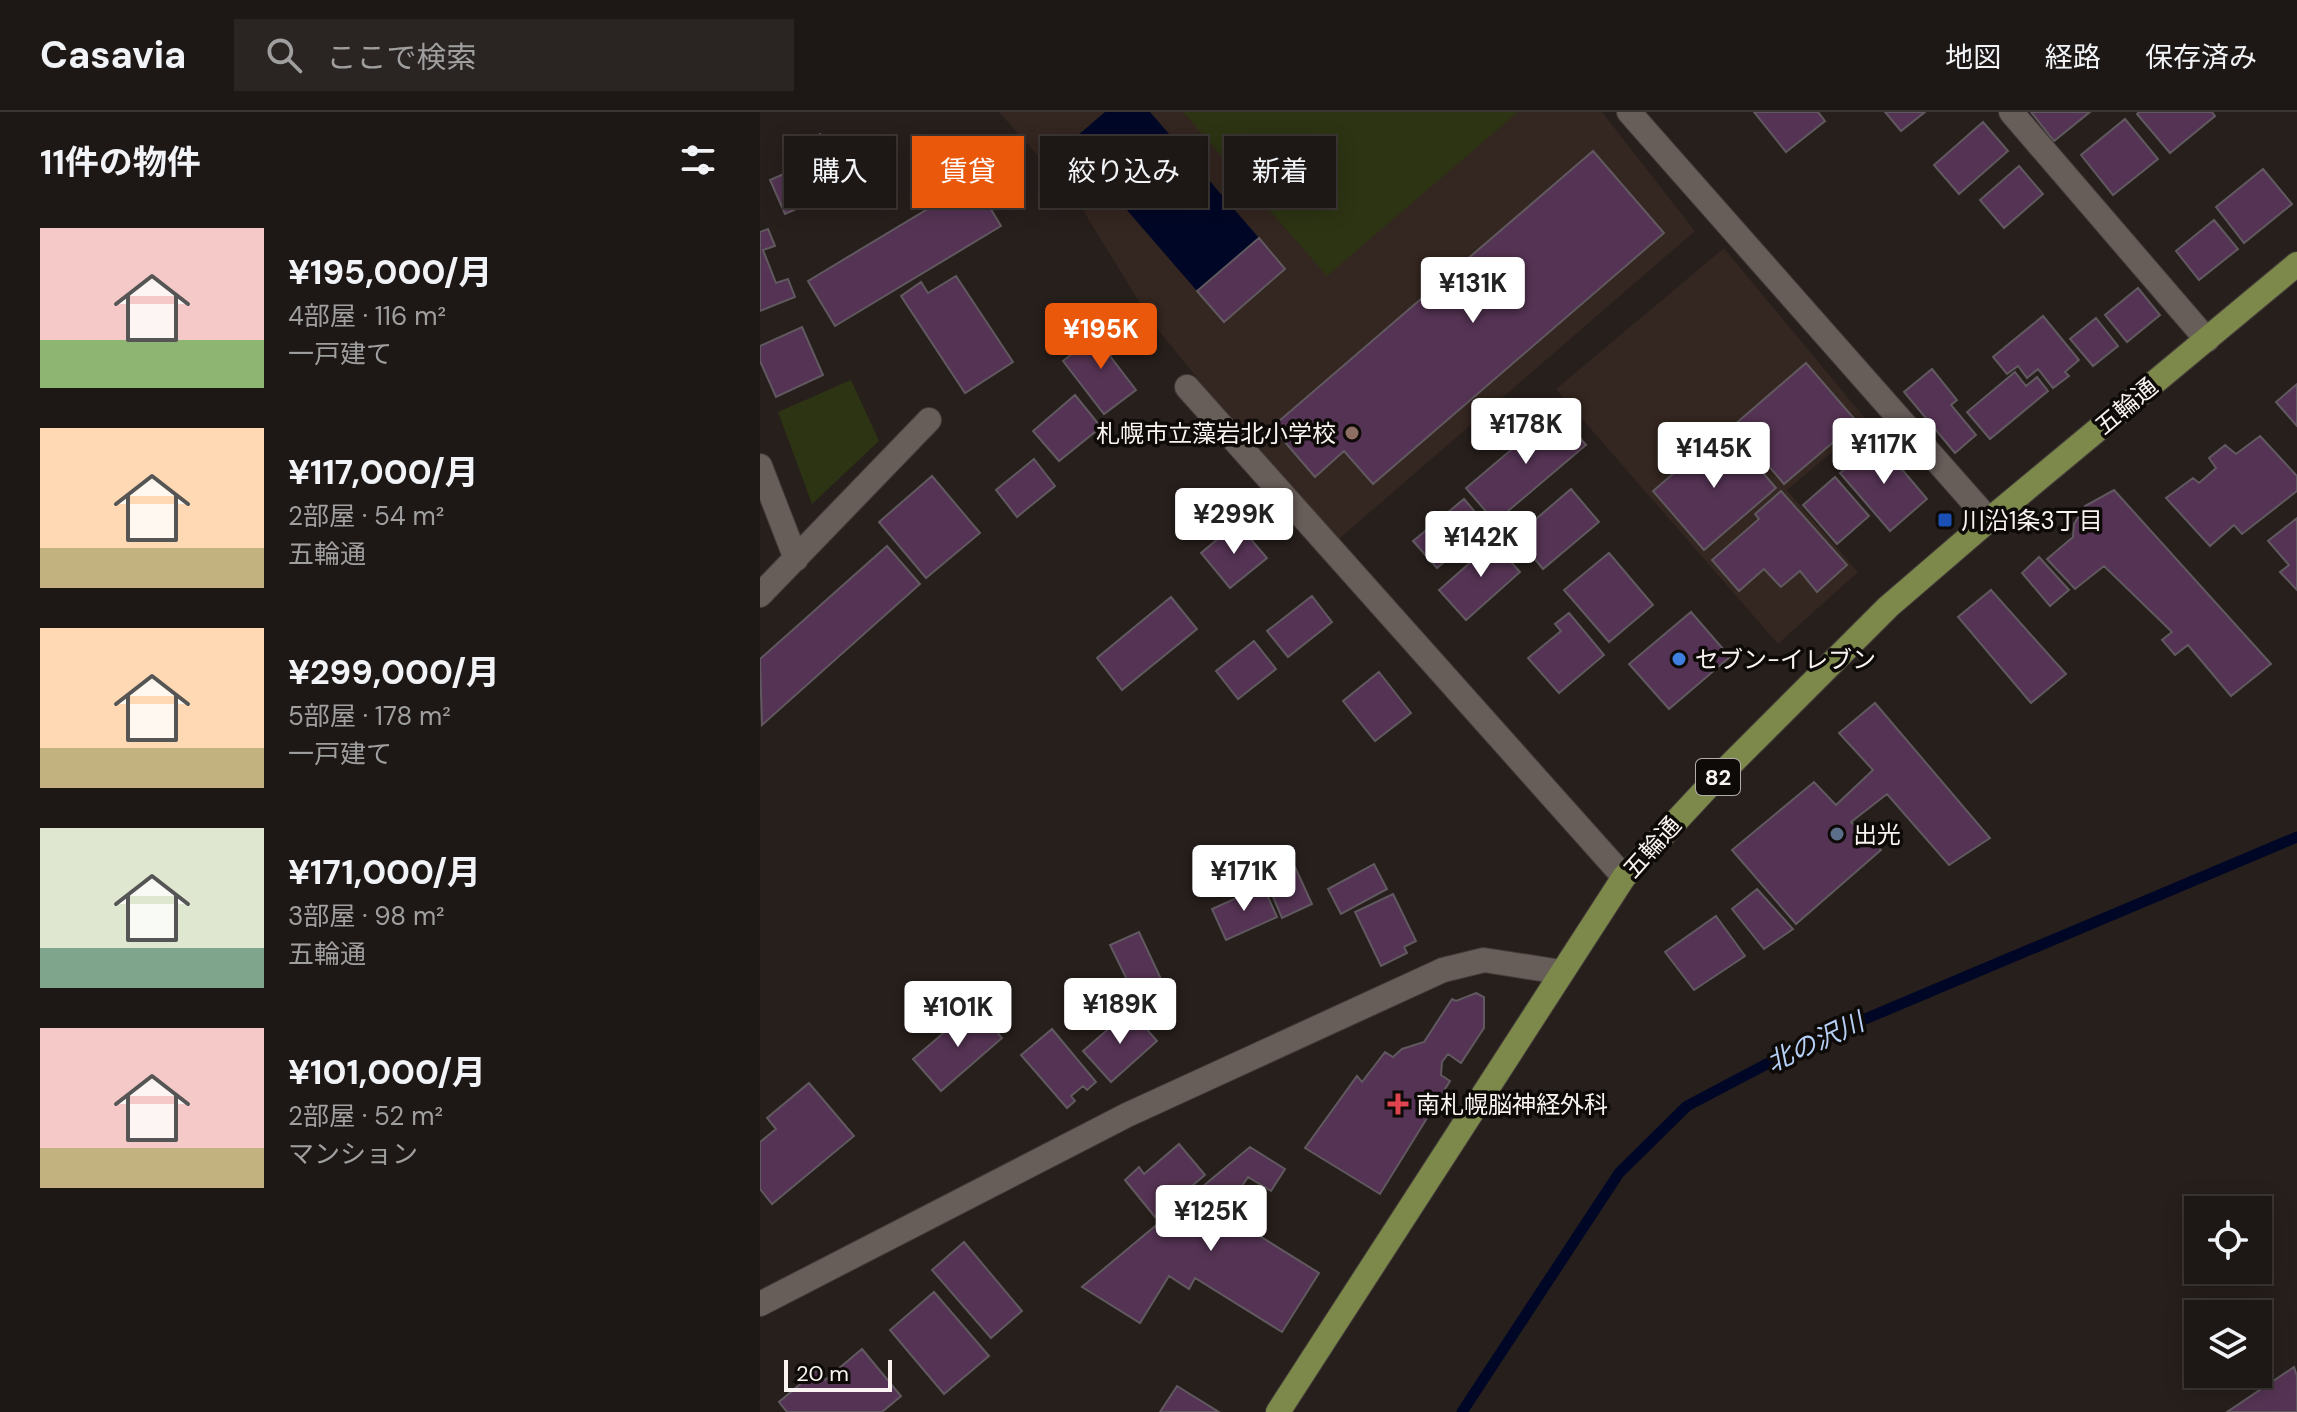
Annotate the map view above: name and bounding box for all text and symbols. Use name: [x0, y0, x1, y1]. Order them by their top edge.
search box: [234, 19, 794, 91]
text: Casavia: [40, 30, 186, 80]
icon: search: [262, 33, 306, 77]
text: ここで検索: [326, 38, 476, 77]
text: 地図: [1945, 39, 2001, 76]
text: 経路: [2045, 39, 2101, 76]
text: 保存済み: [2145, 39, 2257, 76]
chip: 購入: [784, 136, 896, 208]
chip: 賃貸: [912, 136, 1024, 208]
chip: 絞り込み: [1040, 136, 1208, 208]
chip: 新着: [1224, 136, 1336, 208]
icon: filters: [676, 138, 720, 182]
text: 11件の物件: [40, 140, 201, 185]
text: ¥195,000/月: [288, 250, 493, 295]
pin: ¥131K: [1417, 257, 1529, 325]
icon: home: [104, 260, 200, 356]
text: ¥131K: [1439, 266, 1507, 300]
text: 4部屋 · 116 m²: [288, 299, 446, 333]
pin: ¥195K: [1045, 303, 1157, 371]
text: ¥195K: [1063, 312, 1139, 346]
text: 一戸建て: [288, 337, 392, 371]
street label: 五輪通: [2088, 371, 2164, 441]
pin: ¥178K: [1470, 398, 1582, 466]
text: ¥178K: [1489, 407, 1563, 441]
place label: 札幌市立藻岩北小学校: [1096, 418, 1336, 449]
pin: ¥117K: [1828, 418, 1940, 486]
pin: ¥145K: [1658, 422, 1770, 490]
marker: 札幌市立藻岩北小学校: [1343, 424, 1361, 442]
text: ¥117K: [1851, 427, 1917, 461]
text: ¥145K: [1676, 431, 1752, 465]
text: ¥117,000/月: [288, 450, 479, 495]
icon: home: [104, 460, 200, 556]
pin: ¥299K: [1178, 488, 1290, 556]
text: ¥299K: [1193, 497, 1275, 531]
text: 2部屋 · 54 m²: [288, 499, 444, 533]
place label: 川沿1条3丁目: [1961, 505, 2103, 536]
pin: ¥142K: [1425, 511, 1537, 579]
marker: 川沿1条3丁目: [1936, 511, 1954, 529]
text: ¥142K: [1443, 520, 1519, 554]
text: 五輪通: [288, 537, 366, 571]
place label: セブン-イレブン: [1695, 644, 1876, 675]
text: ¥299,000/月: [288, 650, 500, 695]
marker: セブン-イレブン: [1670, 650, 1688, 668]
icon: home: [104, 660, 200, 756]
text: 5部屋 · 178 m²: [288, 699, 451, 733]
text: 一戸建て: [288, 737, 392, 771]
road number: 82: [1696, 759, 1740, 795]
street label: 五輪通: [1616, 810, 1688, 884]
place label: 出光: [1853, 819, 1901, 850]
marker: 出光: [1828, 825, 1846, 843]
pin: ¥171K: [1188, 845, 1300, 913]
text: ¥171,000/月: [288, 850, 481, 895]
text: ¥171K: [1210, 854, 1278, 888]
icon: home: [104, 860, 200, 956]
text: 3部屋 · 98 m²: [288, 899, 445, 933]
text: 五輪通: [288, 937, 366, 971]
pin: ¥189K: [1064, 978, 1176, 1046]
pin: ¥101K: [902, 981, 1014, 1049]
text: ¥189K: [1082, 987, 1158, 1021]
text: ¥101K: [922, 990, 994, 1024]
water label: 北の沢川: [1761, 1003, 1872, 1079]
text: ¥101,000/月: [288, 1050, 486, 1095]
icon: home: [104, 1060, 200, 1156]
place label: 南札幌脳神経外科: [1416, 1089, 1608, 1120]
marker: 南札幌脳神経外科: [1387, 1093, 1409, 1115]
text: 2部屋 · 52 m²: [288, 1099, 443, 1133]
text: マンション: [288, 1137, 418, 1171]
pin: ¥125K: [1155, 1185, 1267, 1253]
text: ¥125K: [1174, 1194, 1248, 1228]
map controls: [2184, 1196, 2272, 1388]
button: locate: [2184, 1196, 2272, 1284]
button: layers: [2184, 1300, 2272, 1388]
scale bar: [784, 1356, 892, 1392]
text: 20 m: [796, 1359, 849, 1388]

